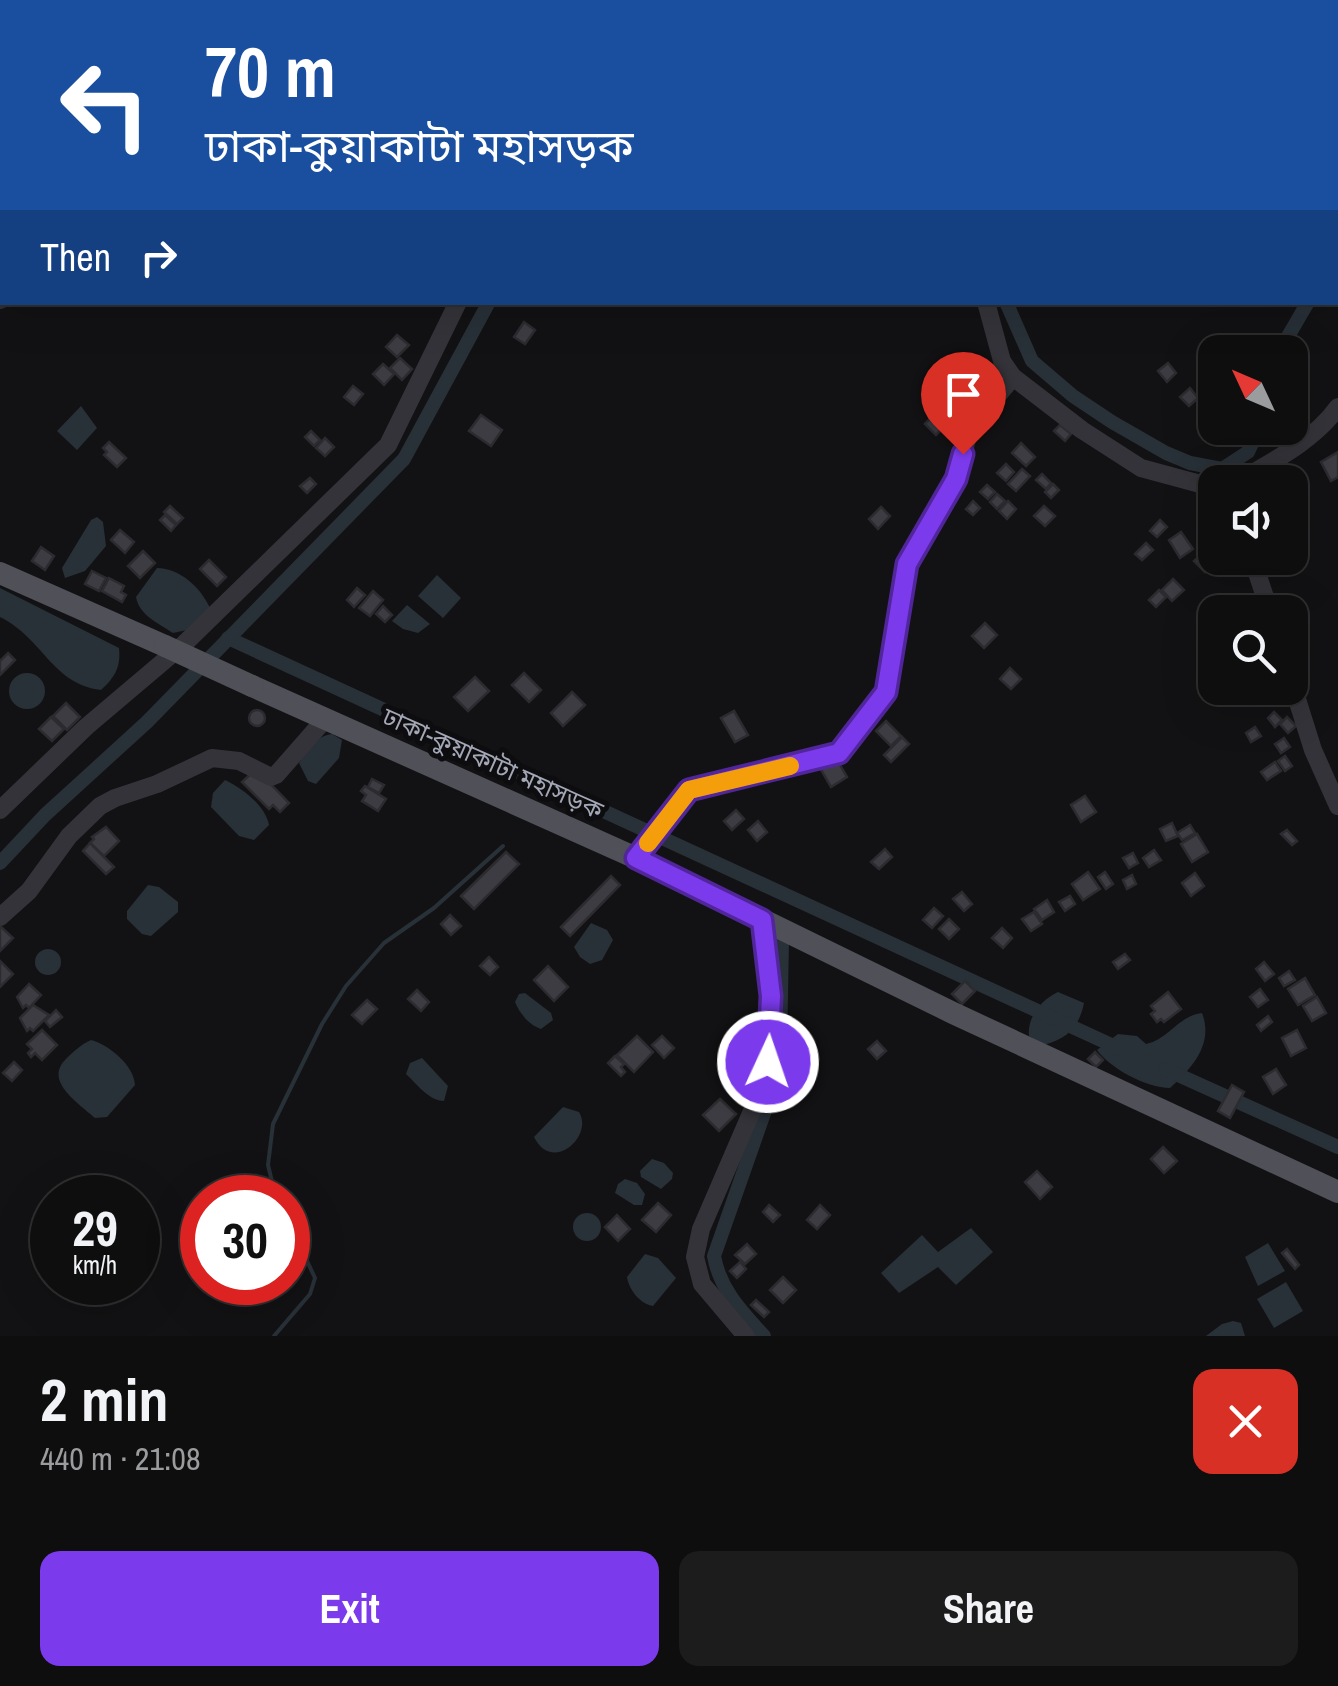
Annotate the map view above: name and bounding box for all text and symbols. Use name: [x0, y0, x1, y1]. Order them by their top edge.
text: 70 m: [205, 25, 336, 119]
icon: left: [40, 40, 170, 170]
text: ঢাকা-কুয়াকাটা মহাসড়ক: [205, 115, 634, 176]
icon: right: [131, 230, 186, 285]
text: Then: [40, 232, 111, 283]
north arrow: [1198, 335, 1308, 445]
map controls: [1198, 335, 1308, 705]
pin: [921, 352, 1006, 455]
icon: arrive: [936, 367, 991, 422]
button: sound: [1198, 465, 1308, 575]
button: search: [1198, 595, 1308, 705]
street label: ঢাকা-কুয়াকাটা মহাসড়ক: [376, 699, 609, 827]
position arrow: [716, 1010, 820, 1114]
speed limit sign: 30: [180, 1175, 310, 1305]
text: 29: [72, 1194, 118, 1262]
text: km/h: [73, 1248, 117, 1282]
text: 2 min: [40, 1359, 169, 1440]
button: close: [1193, 1369, 1298, 1474]
text: 440 m · 21:08: [40, 1437, 200, 1480]
button: Exit: [40, 1551, 659, 1666]
button: Share: [679, 1551, 1298, 1666]

